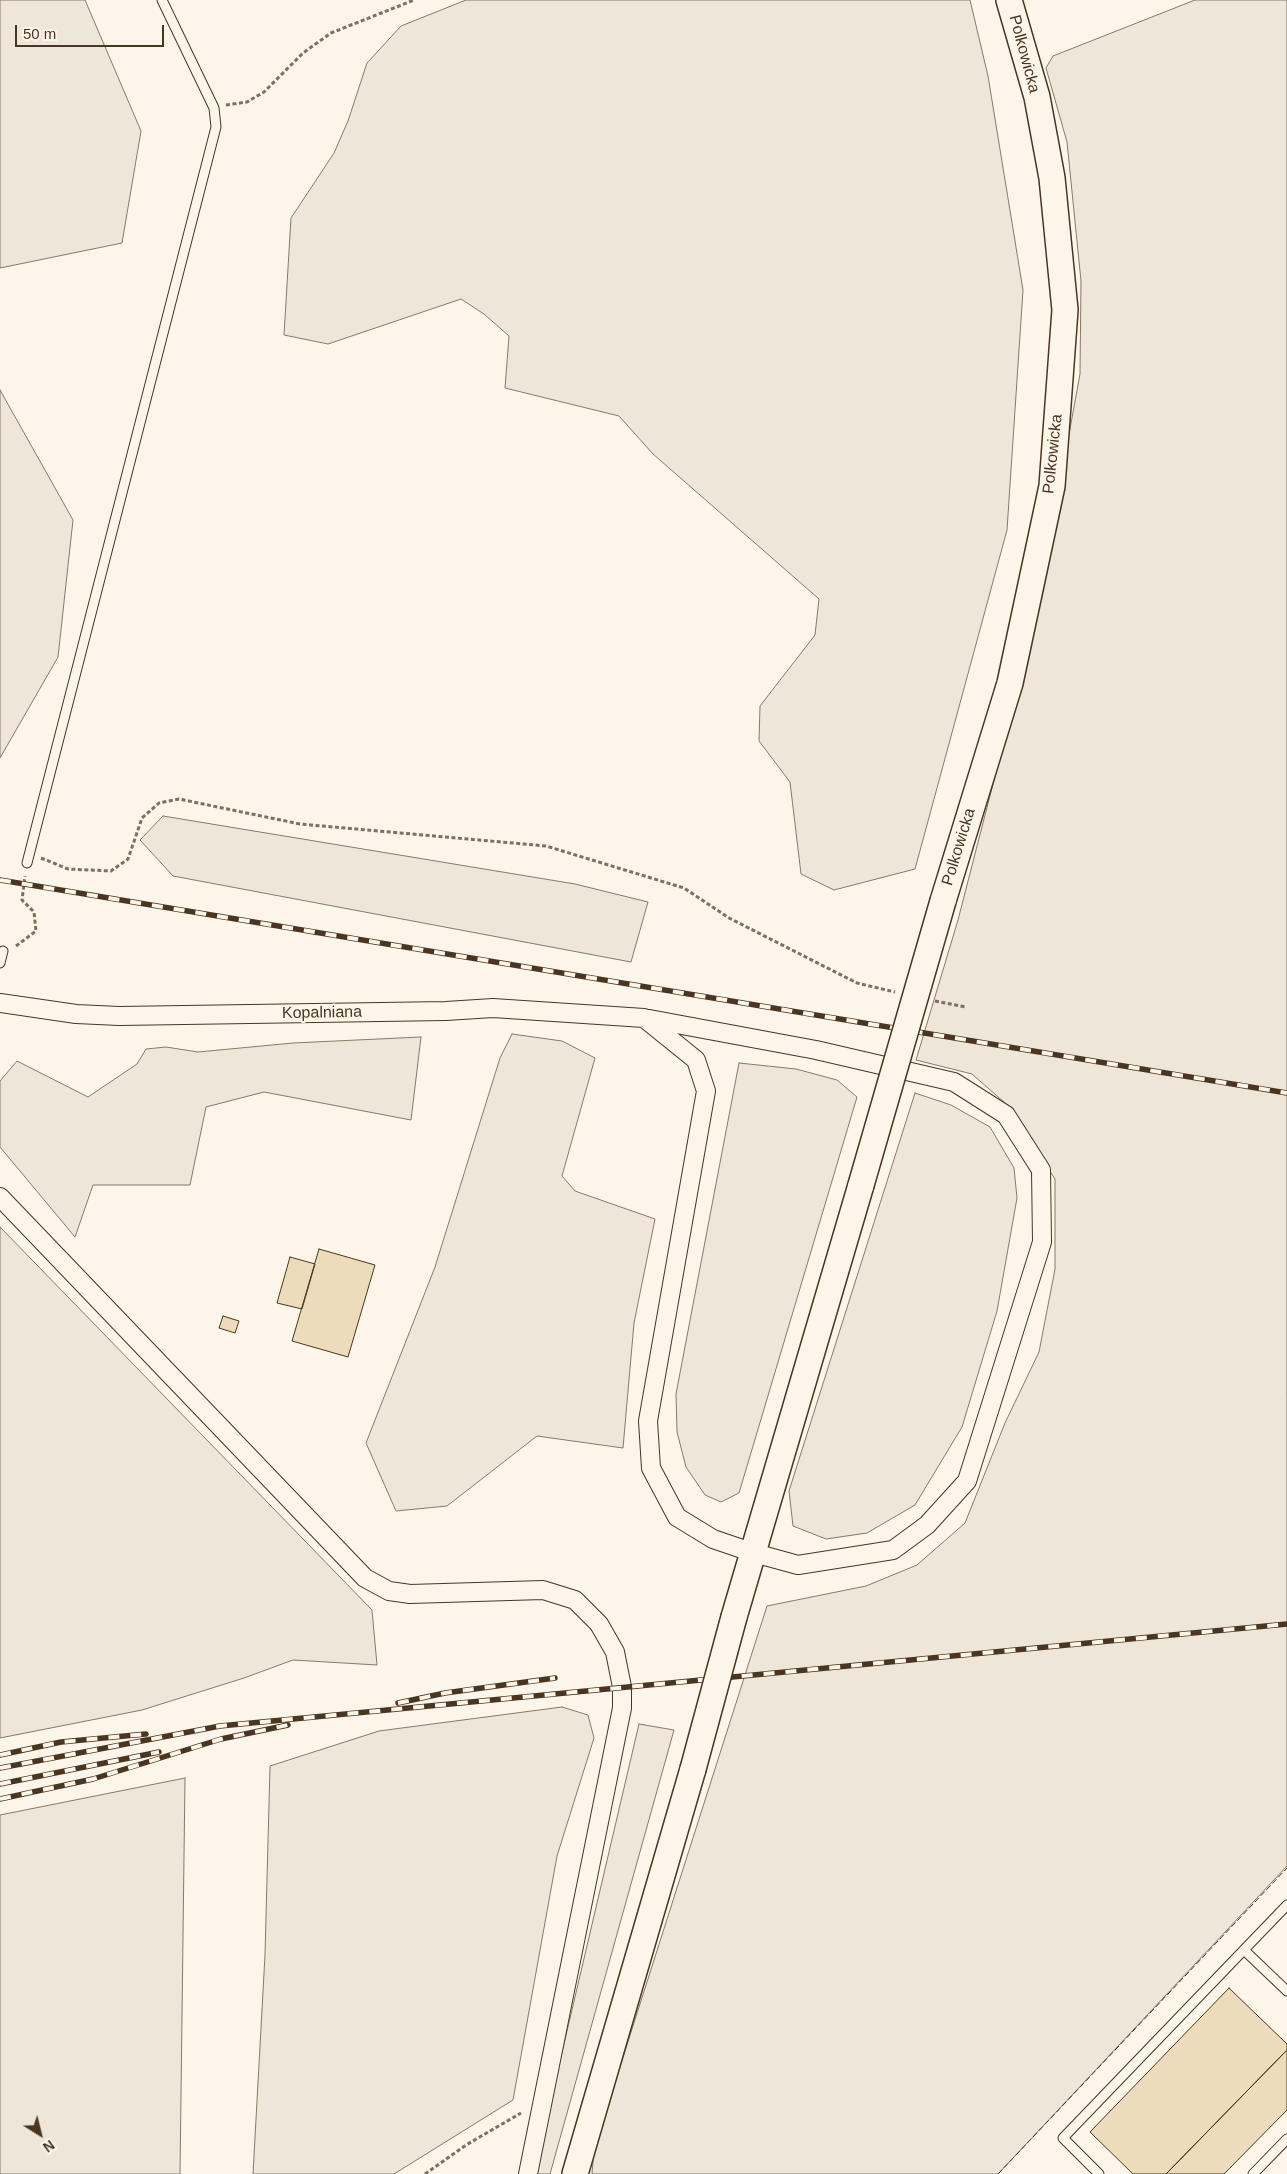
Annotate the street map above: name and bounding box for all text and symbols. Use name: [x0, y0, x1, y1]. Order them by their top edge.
street label: Polkowicka: [1004, 13, 1044, 95]
scale bar: [18, 15, 166, 47]
text: 50 m: [23, 25, 56, 42]
street label: Polkowicka: [1039, 413, 1067, 495]
street label: Polkowicka: [938, 806, 980, 888]
street label: Kopalniana: [282, 1003, 362, 1023]
north arrow: [15, 2109, 65, 2159]
text: N: [40, 2137, 58, 2156]

